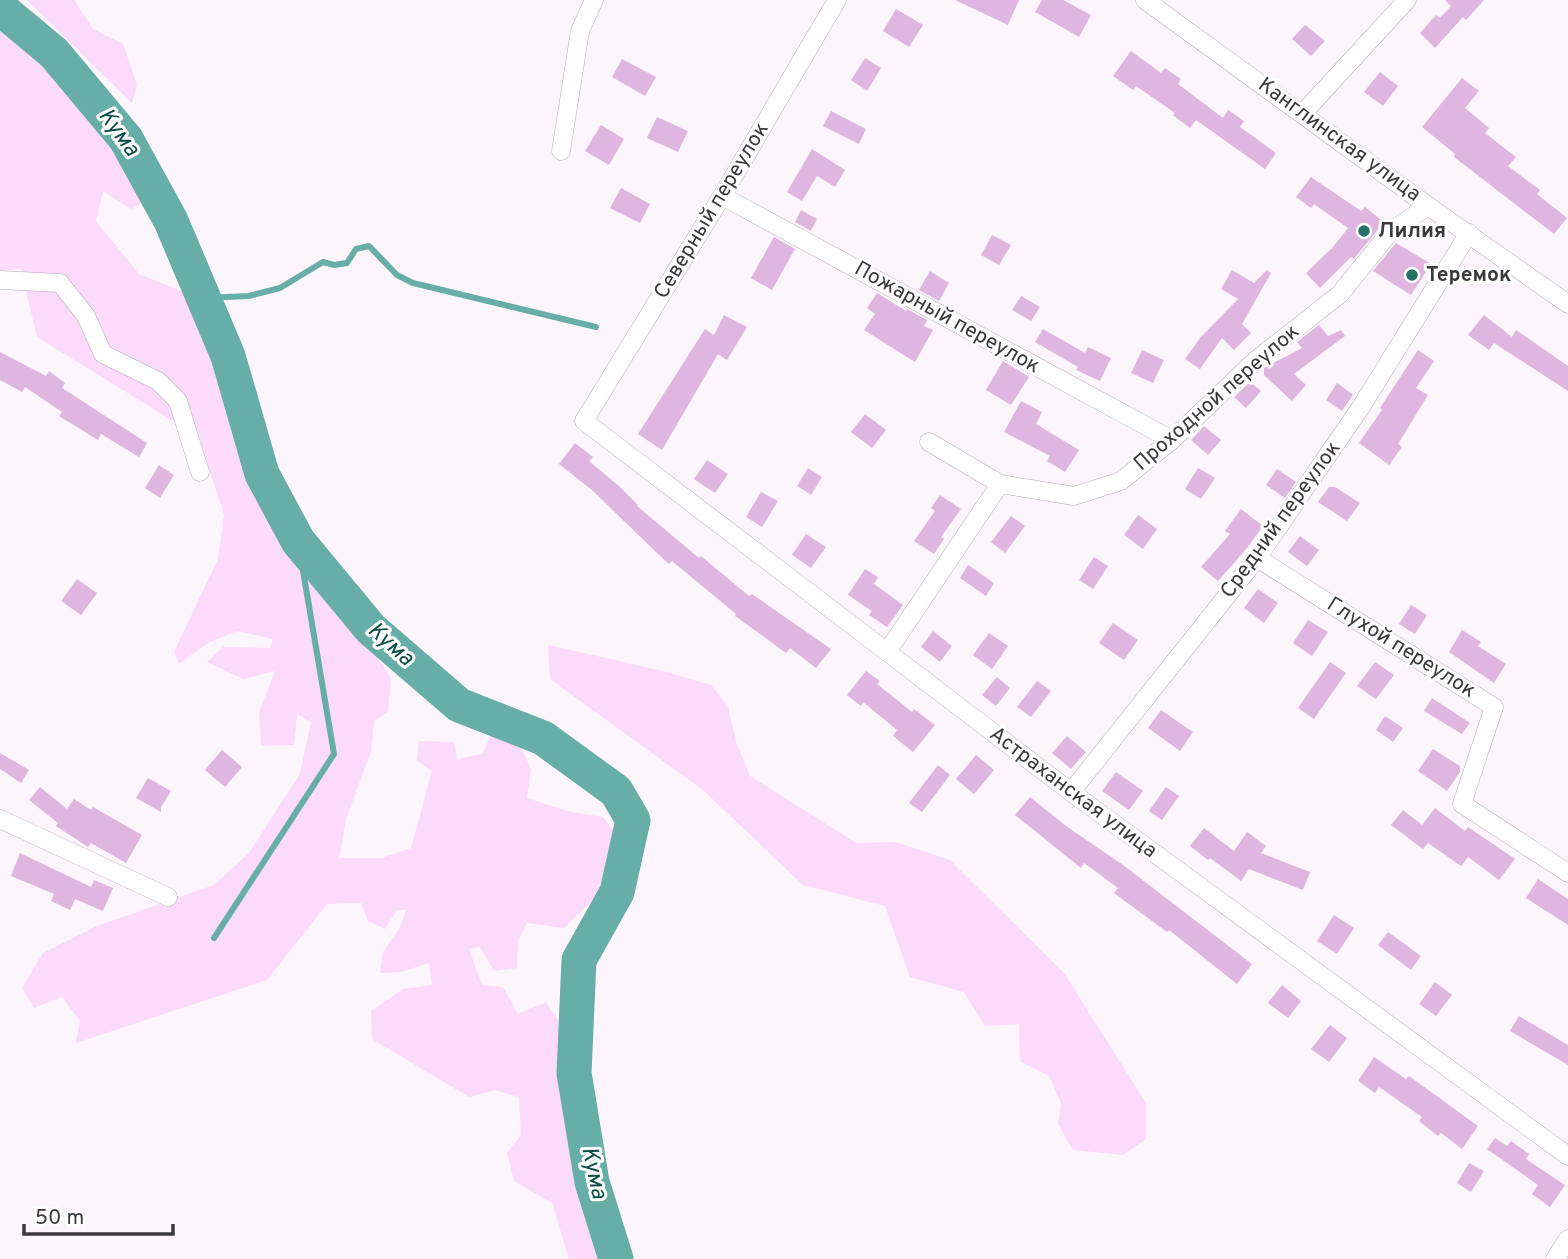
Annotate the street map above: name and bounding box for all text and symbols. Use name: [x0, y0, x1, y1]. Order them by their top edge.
street label: Канглинская улица: [1252, 72, 1426, 208]
water label: Кума: [91, 103, 145, 163]
street label: Северный переулок: [649, 118, 775, 304]
place label: Лилия: [1378, 218, 1446, 245]
marker: Лилия: [1356, 223, 1372, 239]
street label: Пожарный переулок: [849, 256, 1045, 380]
place label: Теремок: [1426, 262, 1511, 289]
marker: Теремок: [1404, 267, 1420, 283]
street label: Проходной переулок: [1129, 319, 1305, 477]
street label: Средний переулок: [1215, 436, 1347, 604]
street label: Глухой переулок: [1321, 591, 1481, 705]
water label: Кума: [361, 617, 419, 673]
street label: Астраханская улица: [984, 721, 1162, 865]
water label: Кума: [573, 1144, 613, 1202]
scale bar: [24, 1192, 173, 1236]
text: 50 m: [35, 1205, 84, 1232]

